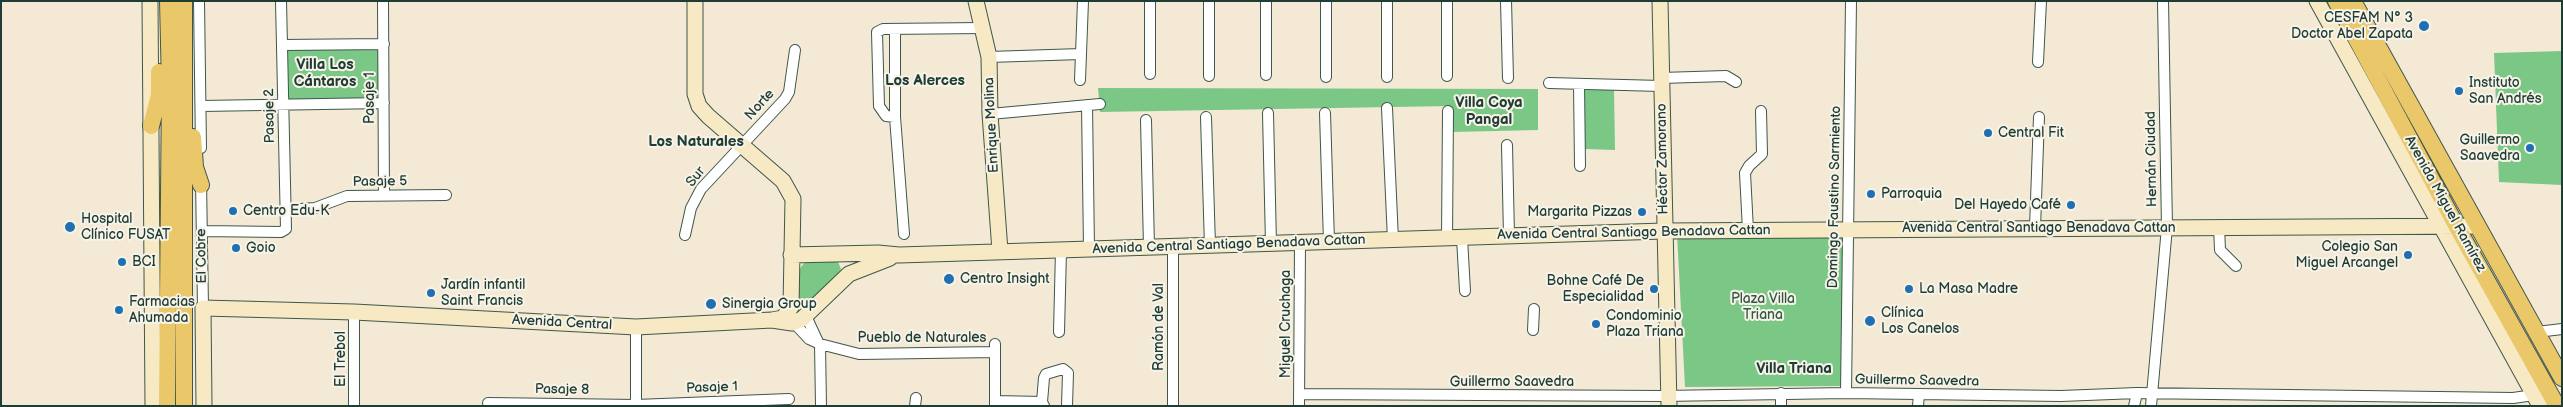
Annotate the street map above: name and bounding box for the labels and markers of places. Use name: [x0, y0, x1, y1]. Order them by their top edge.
place label: CESFAM N° 3 Doctor Abel Zapata: [2291, 10, 2413, 42]
marker: CESFAM N° 3 Doctor Abel Zapata: [2417, 19, 2431, 33]
place label: Instituto San Andrés: [2469, 75, 2542, 108]
marker: Instituto San Andrés: [2453, 85, 2465, 97]
place label: Central Fit: [1998, 125, 2064, 141]
marker: Central Fit: [1982, 127, 1994, 139]
place label: Guillermo Saavedra: [2459, 132, 2520, 164]
marker: Guillermo Saavedra: [2524, 142, 2536, 154]
place label: Parroquia: [1881, 186, 1942, 202]
marker: Parroquia: [1865, 188, 1877, 200]
place label: Del Hayedo Café: [1954, 197, 2061, 213]
marker: Del Hayedo Café: [2065, 199, 2077, 211]
place label: Centro Edu-K: [243, 203, 329, 219]
place label: Margarita Pizzas: [1527, 204, 1632, 220]
marker: Centro Edu-K: [227, 205, 239, 217]
marker: Margarita Pizzas: [1636, 206, 1648, 218]
place label: Hospital Clínico FUSAT: [81, 211, 170, 243]
marker: Hospital Clínico FUSAT: [63, 220, 77, 234]
place label: Colegio San Miguel Arcangel: [2295, 239, 2398, 272]
place label: Goio: [246, 240, 276, 256]
marker: Goio: [230, 242, 242, 254]
marker: Colegio San Miguel Arcangel: [2402, 249, 2414, 261]
place label: BCI: [132, 254, 156, 270]
marker: BCI: [116, 256, 128, 268]
place label: Centro Insight: [960, 271, 1050, 287]
marker: Centro Insight: [942, 272, 956, 286]
place label: Bohne Café De Especialidad: [1547, 273, 1644, 306]
place label: Jardín infantil Saint Francis: [441, 277, 525, 310]
place label: La Masa Madre: [1919, 281, 2018, 297]
marker: Bohne Café De Especialidad: [1648, 283, 1660, 295]
marker: La Masa Madre: [1903, 283, 1915, 295]
marker: Jardín infantil Saint Francis: [425, 287, 437, 299]
place label: Farmacias Ahumada: [129, 294, 195, 326]
place label: Sinergia Group: [722, 296, 817, 312]
marker: Sinergia Group: [704, 297, 718, 311]
marker: Farmacias Ahumada: [113, 304, 125, 316]
place label: Clínica Los Canelos: [1881, 305, 1959, 338]
place label: Condominio Plaza Triana: [1606, 308, 1684, 341]
marker: Clínica Los Canelos: [1863, 314, 1877, 328]
marker: Condominio Plaza Triana: [1590, 318, 1602, 330]

